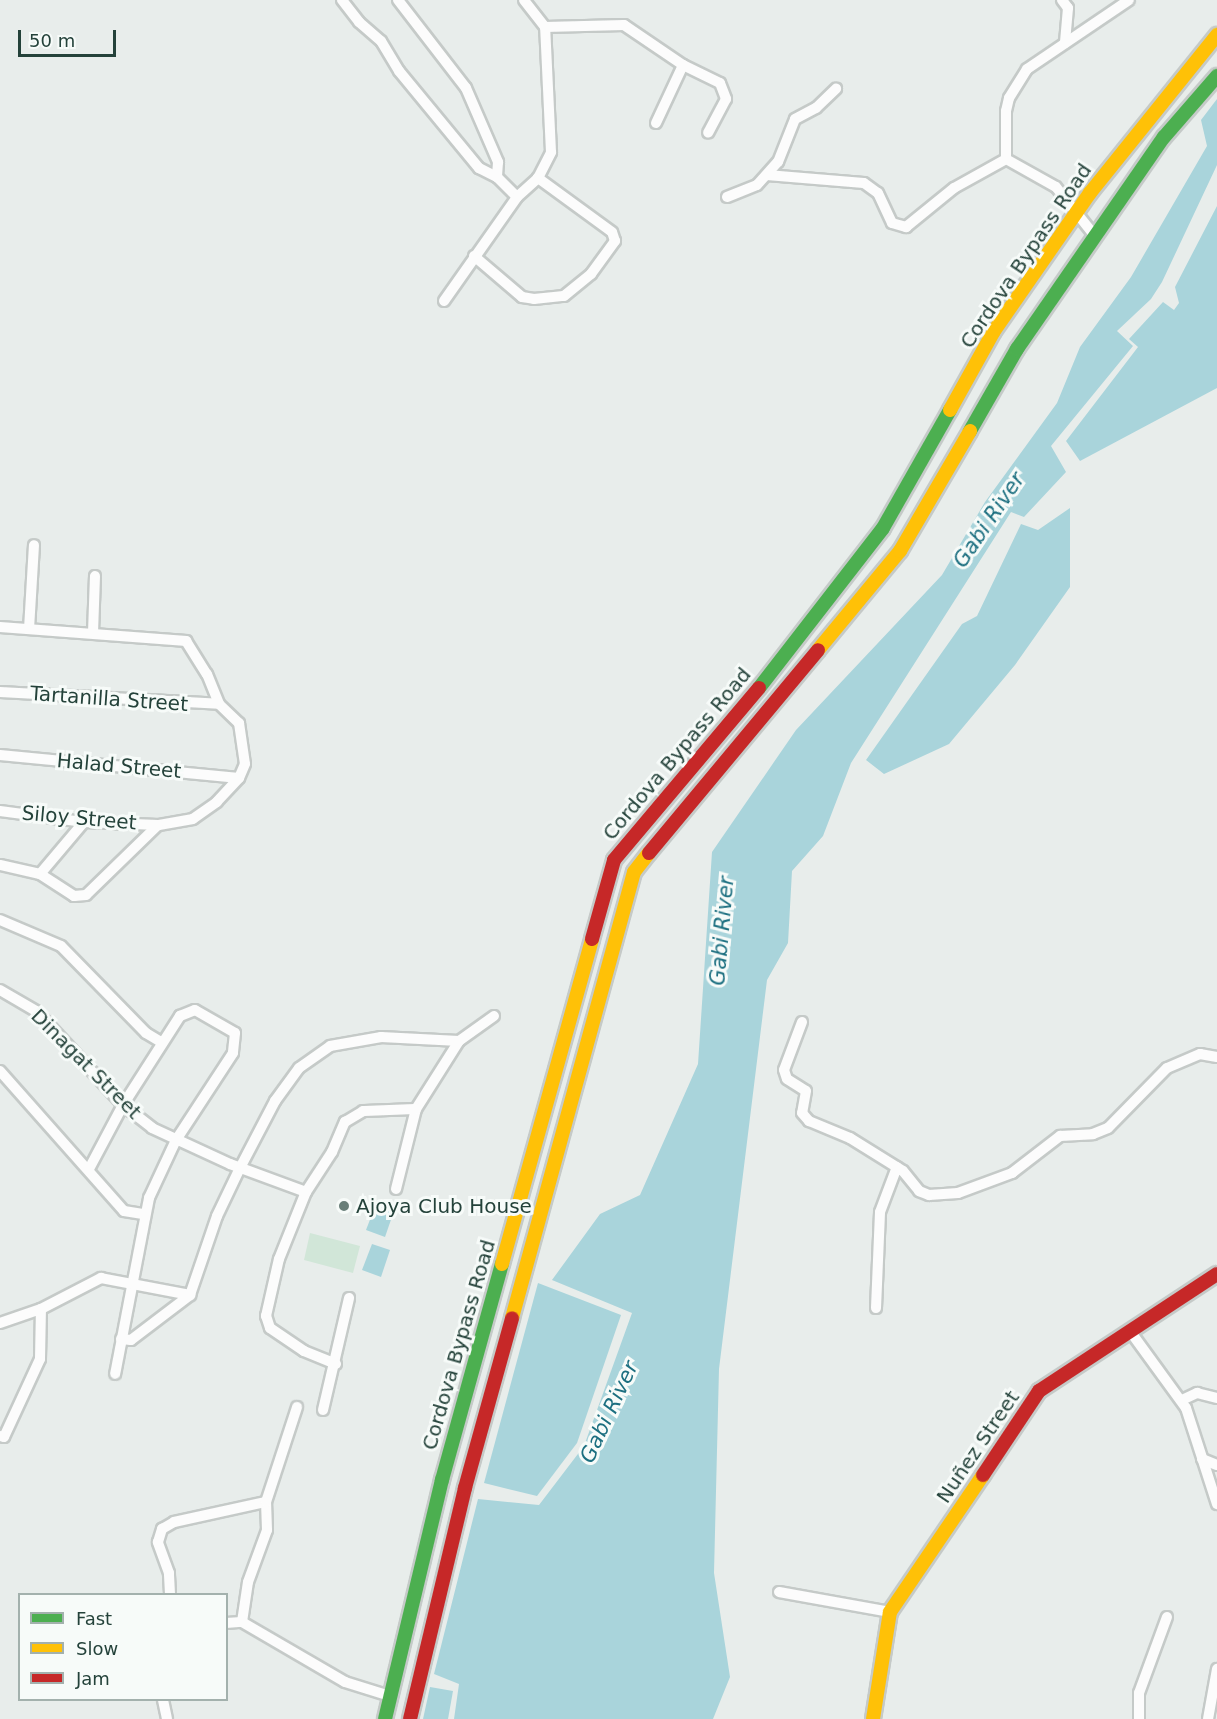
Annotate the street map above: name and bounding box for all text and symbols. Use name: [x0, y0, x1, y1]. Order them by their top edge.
scale bar: [21, 18, 118, 56]
text: 50 m: [29, 30, 75, 51]
street label: Cordova Bypass Road: [955, 159, 1097, 353]
water label: Gabi River: [948, 468, 1030, 572]
street label: Cordova Bypass Road: [598, 663, 756, 845]
street label: Tartanilla Street: [29, 682, 189, 716]
street label: Halad Street: [56, 749, 182, 783]
street label: Siloy Street: [21, 801, 137, 835]
water label: Gabi River: [705, 875, 739, 987]
street label: Dinagat Street: [26, 1004, 146, 1124]
place label: Ajoya Club House: [356, 1194, 532, 1218]
marker: Ajoya Club House: [337, 1199, 351, 1213]
street label: Cordova Bypass Road: [418, 1237, 500, 1453]
water label: Gabi River: [574, 1357, 644, 1467]
street label: Nuñez Street: [932, 1386, 1024, 1508]
legend: [18, 1593, 228, 1701]
text: Fast: [76, 1608, 112, 1629]
text: Slow: [76, 1638, 118, 1659]
text: Jam: [76, 1668, 110, 1689]

